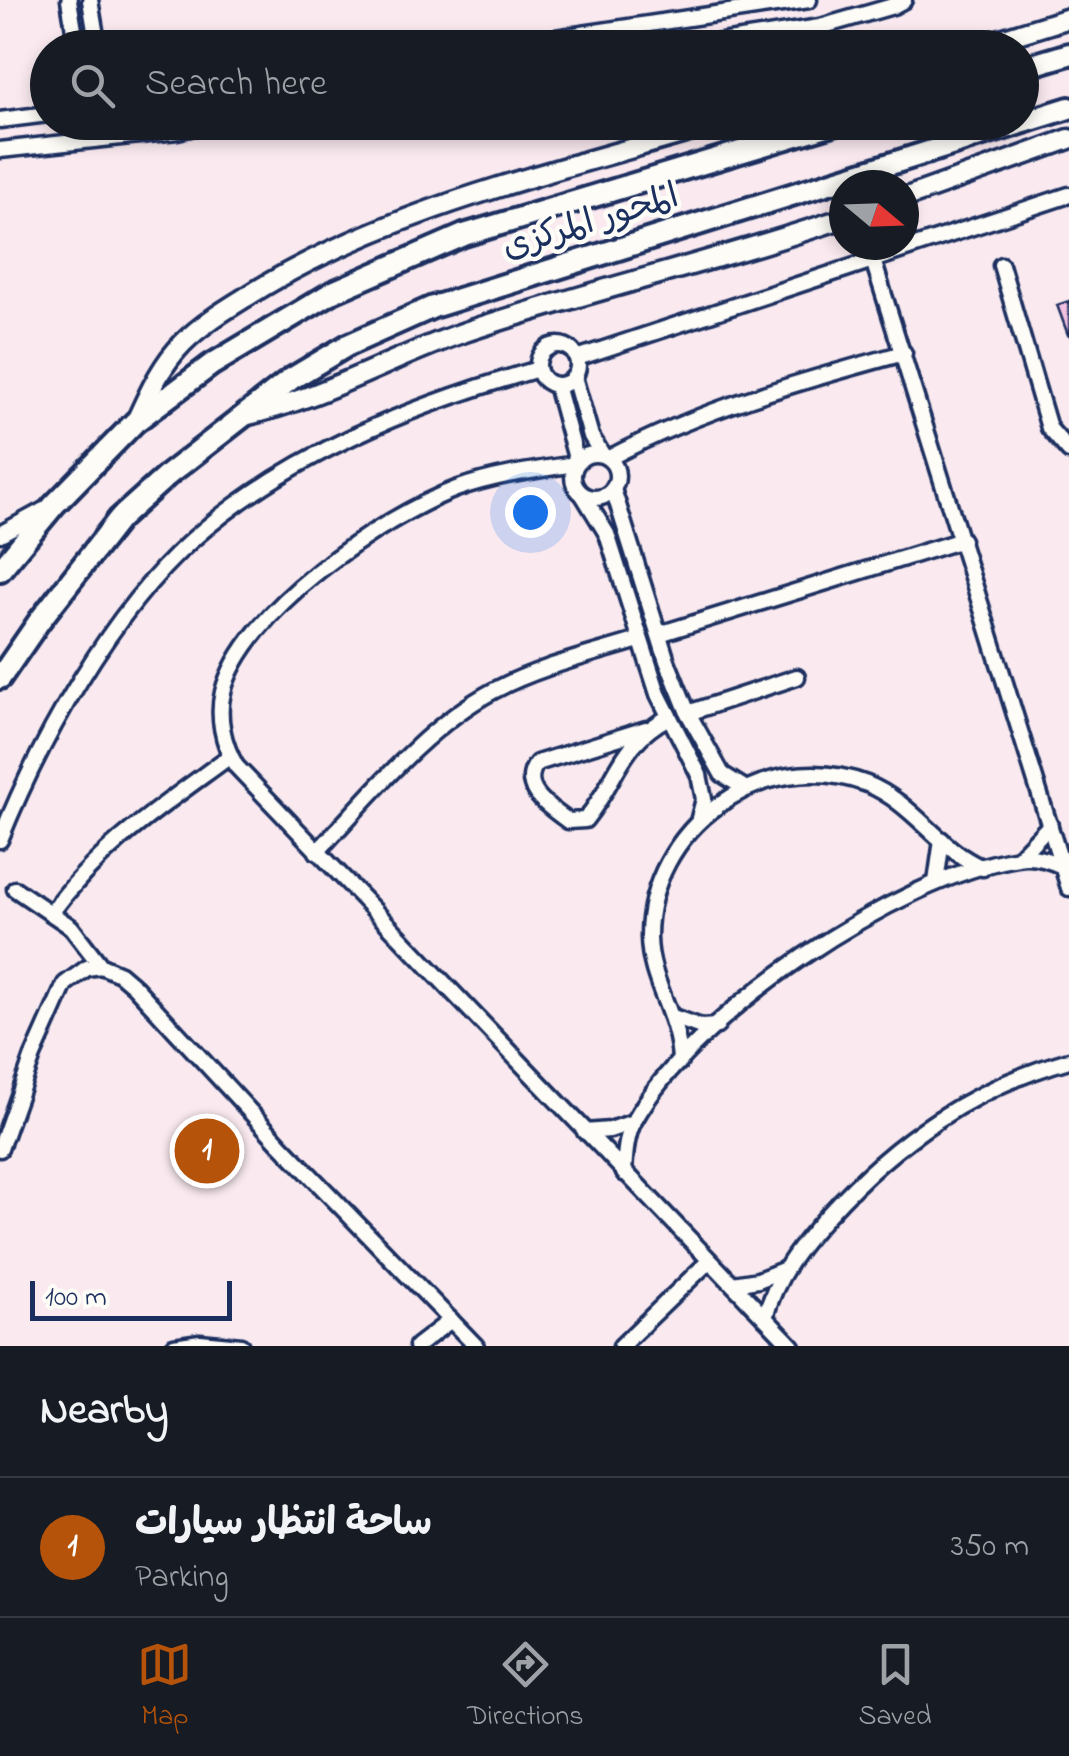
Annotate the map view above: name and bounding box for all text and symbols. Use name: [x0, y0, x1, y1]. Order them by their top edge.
search box: [30, 30, 1039, 140]
text: Search here: [145, 57, 327, 113]
icon: search: [65, 58, 120, 113]
north arrow: [829, 170, 919, 260]
street label: المحور المركزى: [496, 172, 686, 274]
your location: [505, 487, 556, 538]
pin: 1: [174, 1114, 240, 1188]
scale bar: [30, 1276, 232, 1320]
text: 100 m: [45, 1278, 107, 1319]
text: Nearby: [40, 1381, 168, 1442]
text: ساحة انتظار سيارات: [135, 1497, 432, 1553]
text: 1: [67, 1524, 78, 1571]
text: 350 m: [951, 1524, 1029, 1571]
text: Parking: [135, 1555, 229, 1602]
tab: Map: [137, 1637, 192, 1738]
tab: Directions: [467, 1637, 584, 1738]
tab: Saved: [859, 1637, 932, 1738]

